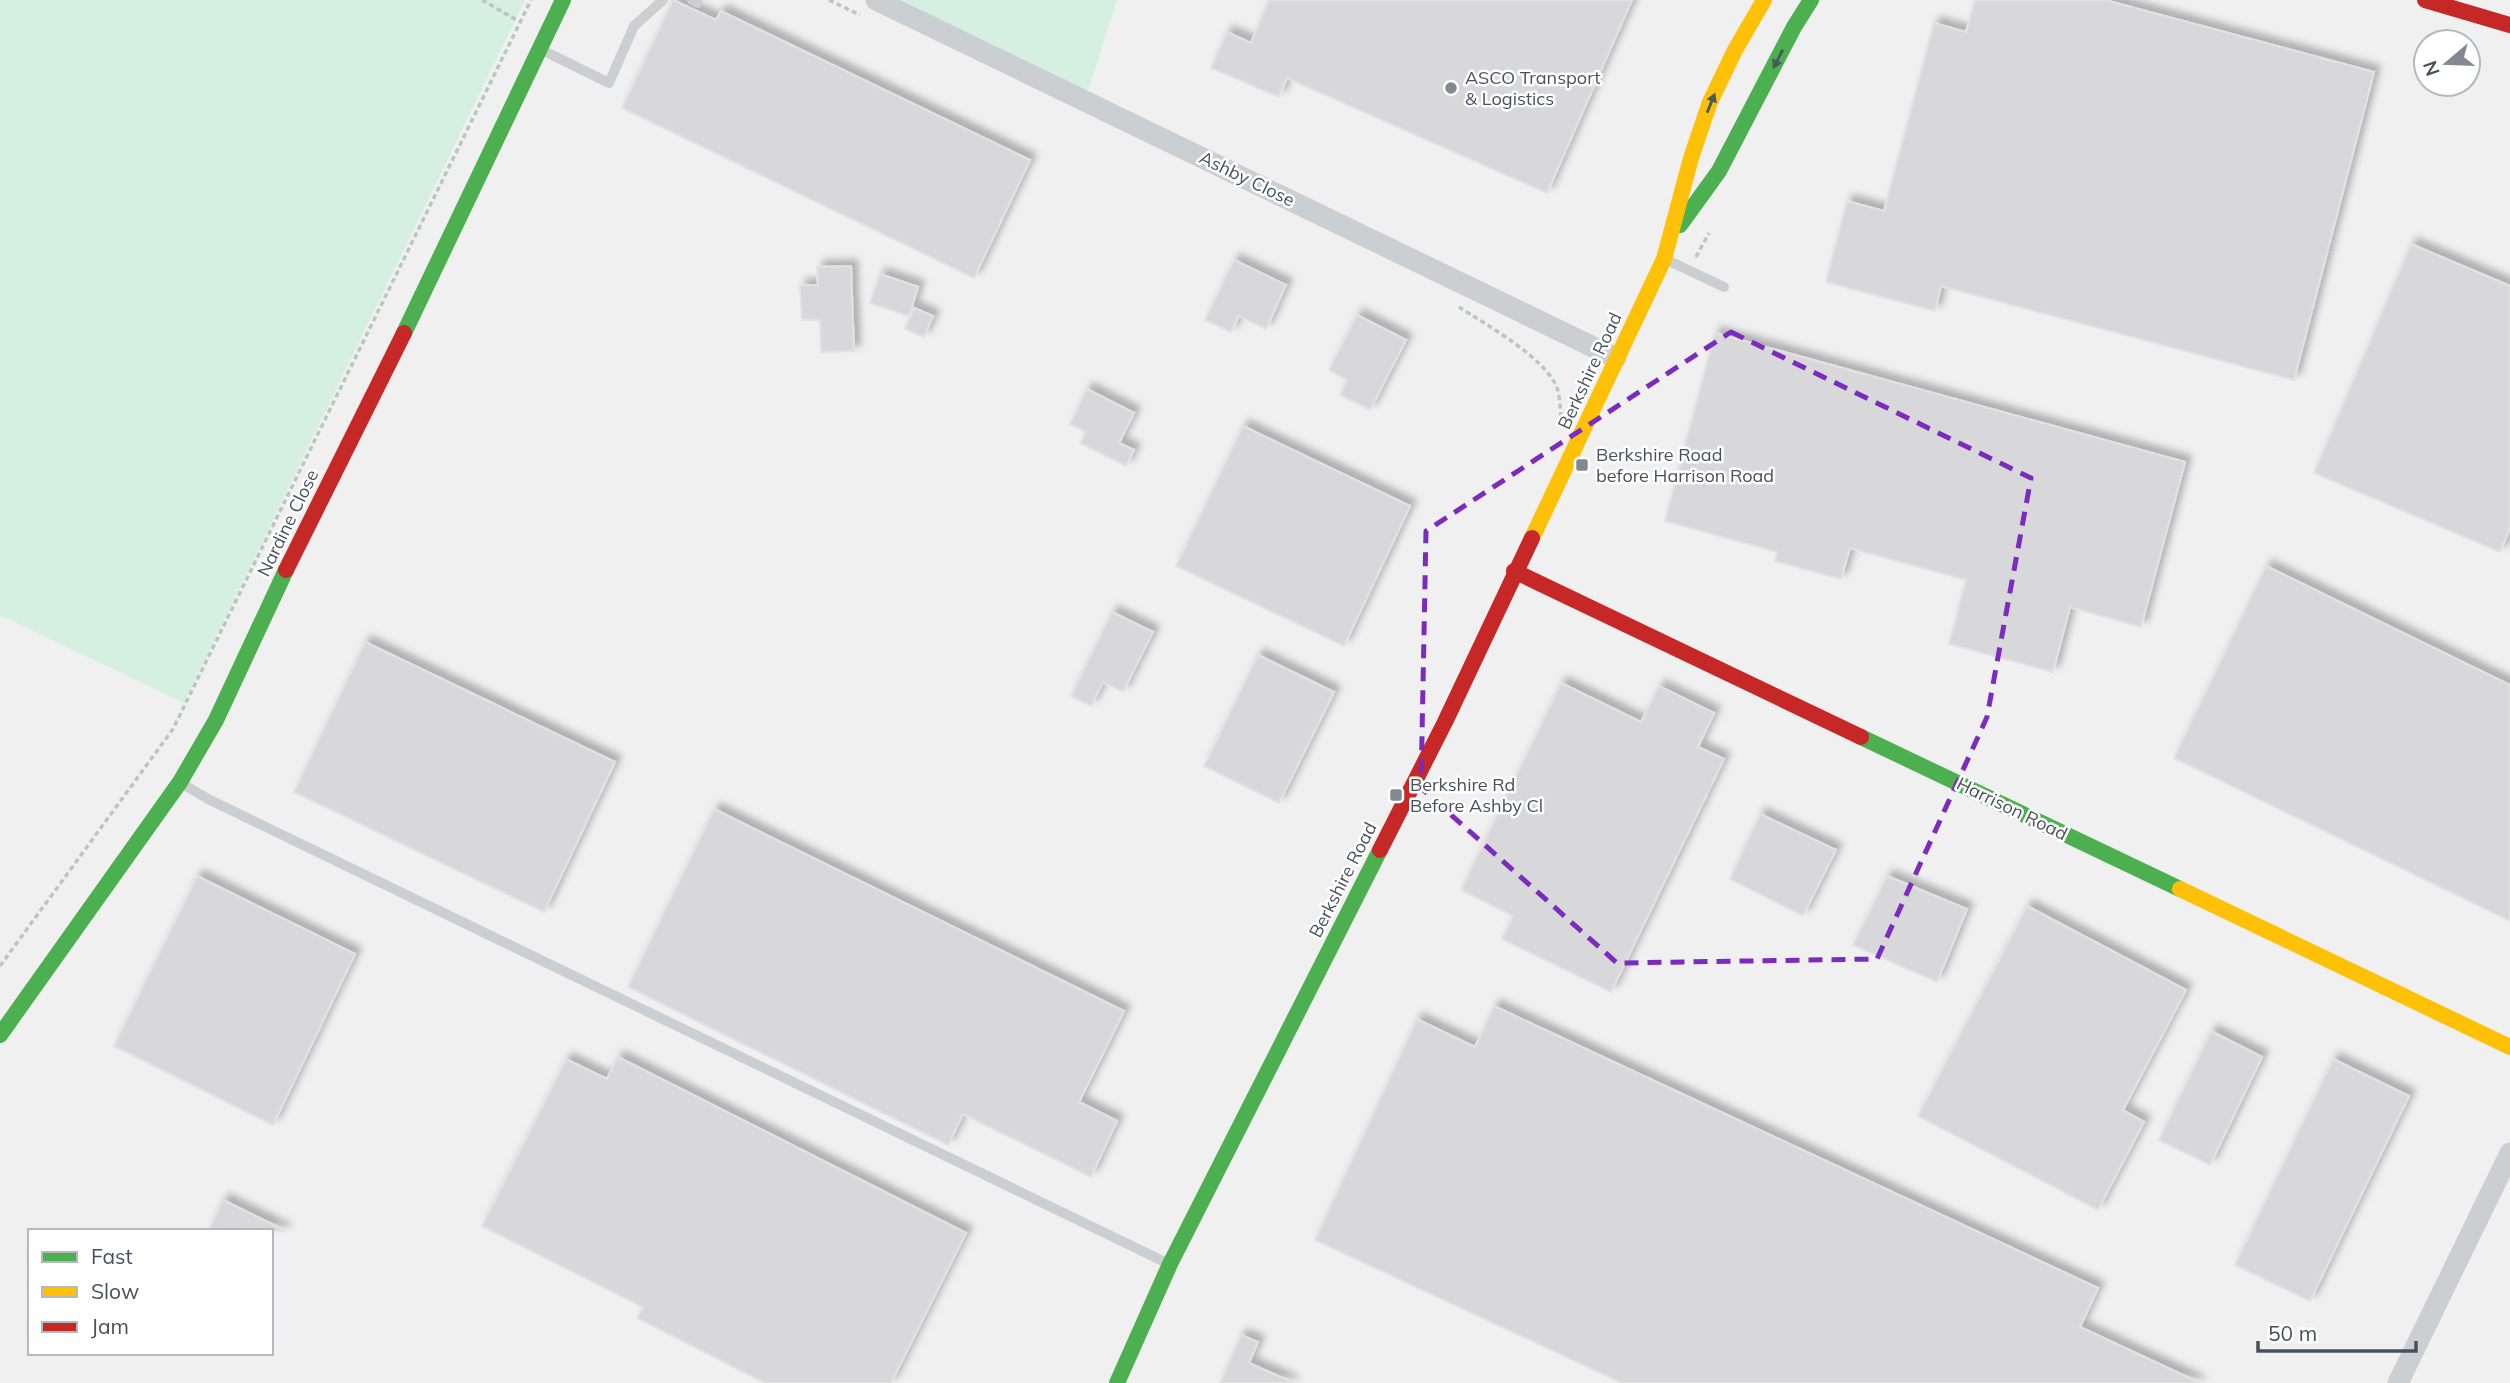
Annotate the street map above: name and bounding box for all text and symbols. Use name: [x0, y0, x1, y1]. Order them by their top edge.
north arrow: [2412, 28, 2482, 98]
one-way arrow: [1772, 49, 1783, 69]
text: N: [2417, 58, 2445, 79]
place label: ASCO Transport & Logistics: [1465, 66, 1600, 110]
marker: ASCO Transport & Logistics: [1443, 80, 1459, 96]
one-way arrow: [1705, 92, 1716, 113]
street label: Ashby Close: [1196, 146, 1299, 211]
street label: Berkshire Road: [1552, 309, 1627, 433]
place label: Berkshire Road before Harrison Road: [1596, 443, 1774, 487]
marker: Berkshire Road before Harrison Road: [1574, 457, 1590, 473]
street label: Nardine Close: [252, 465, 323, 580]
street label: Harrison Road: [1953, 772, 2071, 845]
place label: Berkshire Rd Before Ashby Cl: [1410, 773, 1543, 817]
marker: Berkshire Rd Before Ashby Cl: [1388, 787, 1404, 803]
street label: Berkshire Road: [1304, 818, 1382, 941]
legend: [28, 1229, 273, 1355]
text: Fast: [91, 1243, 133, 1269]
text: Slow: [91, 1278, 139, 1304]
scale bar: [2258, 1310, 2416, 1354]
text: Jam: [91, 1313, 129, 1339]
text: 50 m: [2268, 1320, 2317, 1346]

